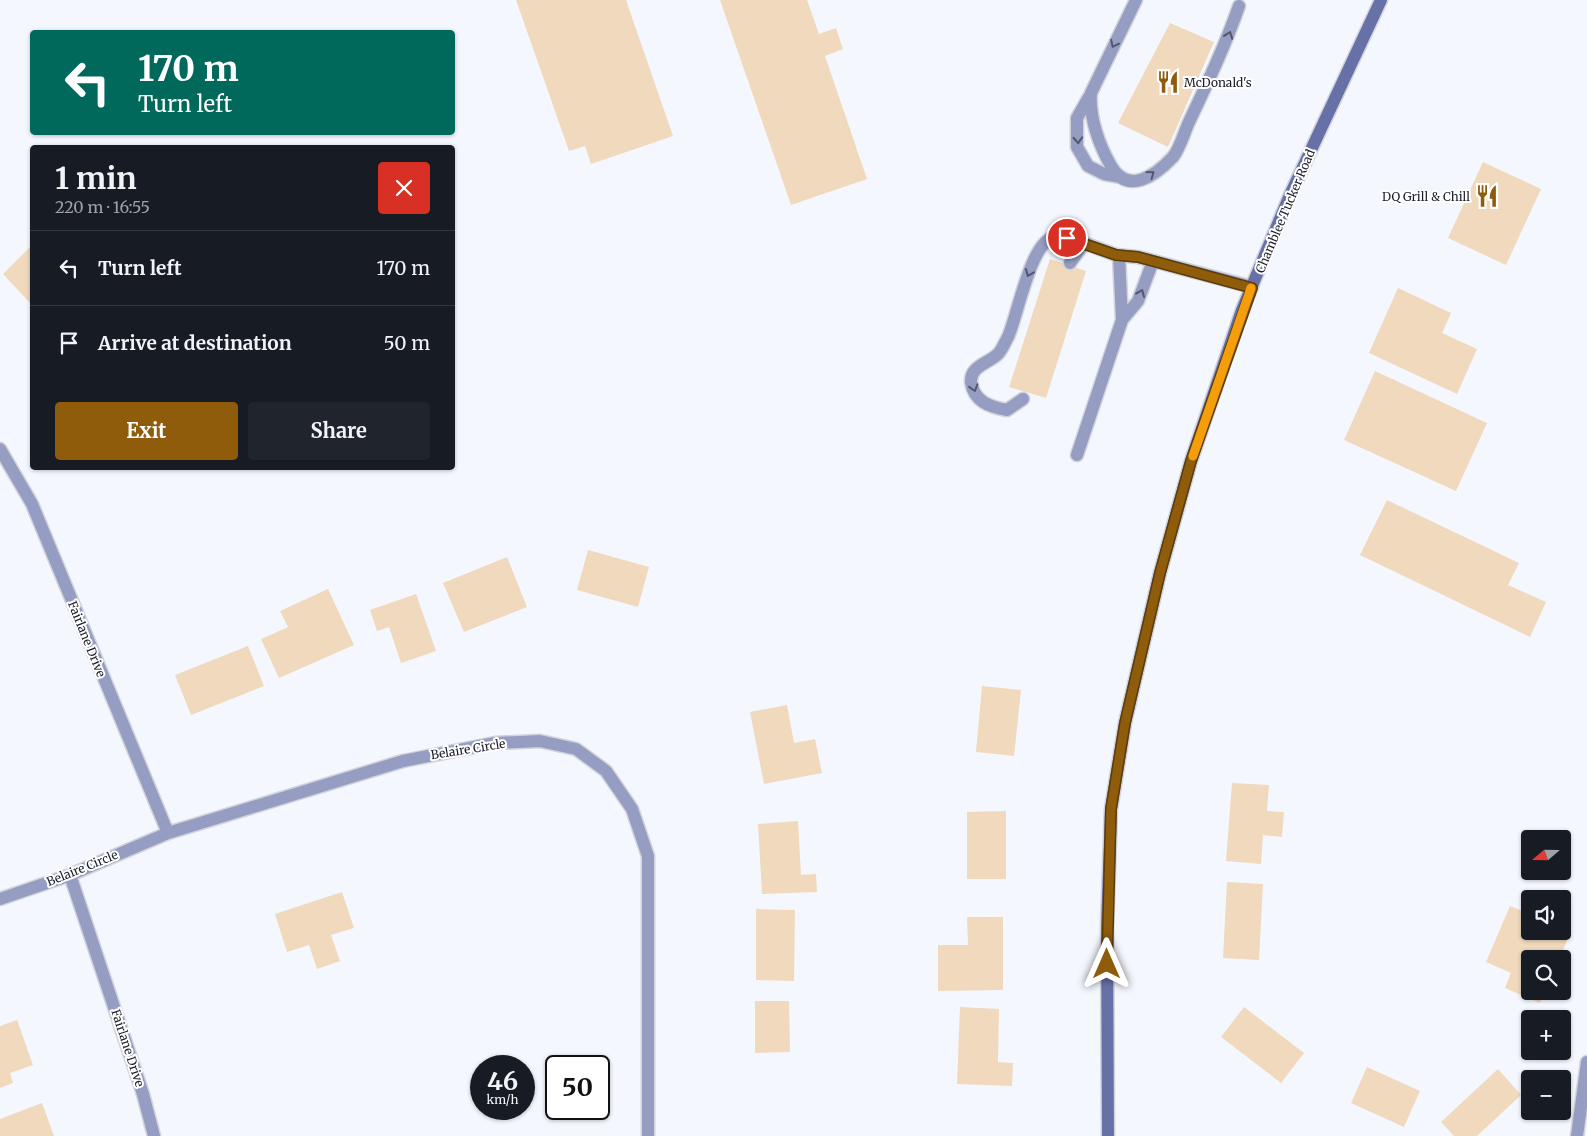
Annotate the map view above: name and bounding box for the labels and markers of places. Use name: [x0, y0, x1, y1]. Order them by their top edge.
restaurant icon: McDonald's: [1155, 69, 1181, 95]
place label: McDonald's: [1184, 75, 1252, 90]
restaurant icon: DQ Grill & Chill: [1474, 183, 1500, 209]
place label: DQ Grill & Chill: [1382, 189, 1470, 204]
pin: [1046, 217, 1088, 259]

